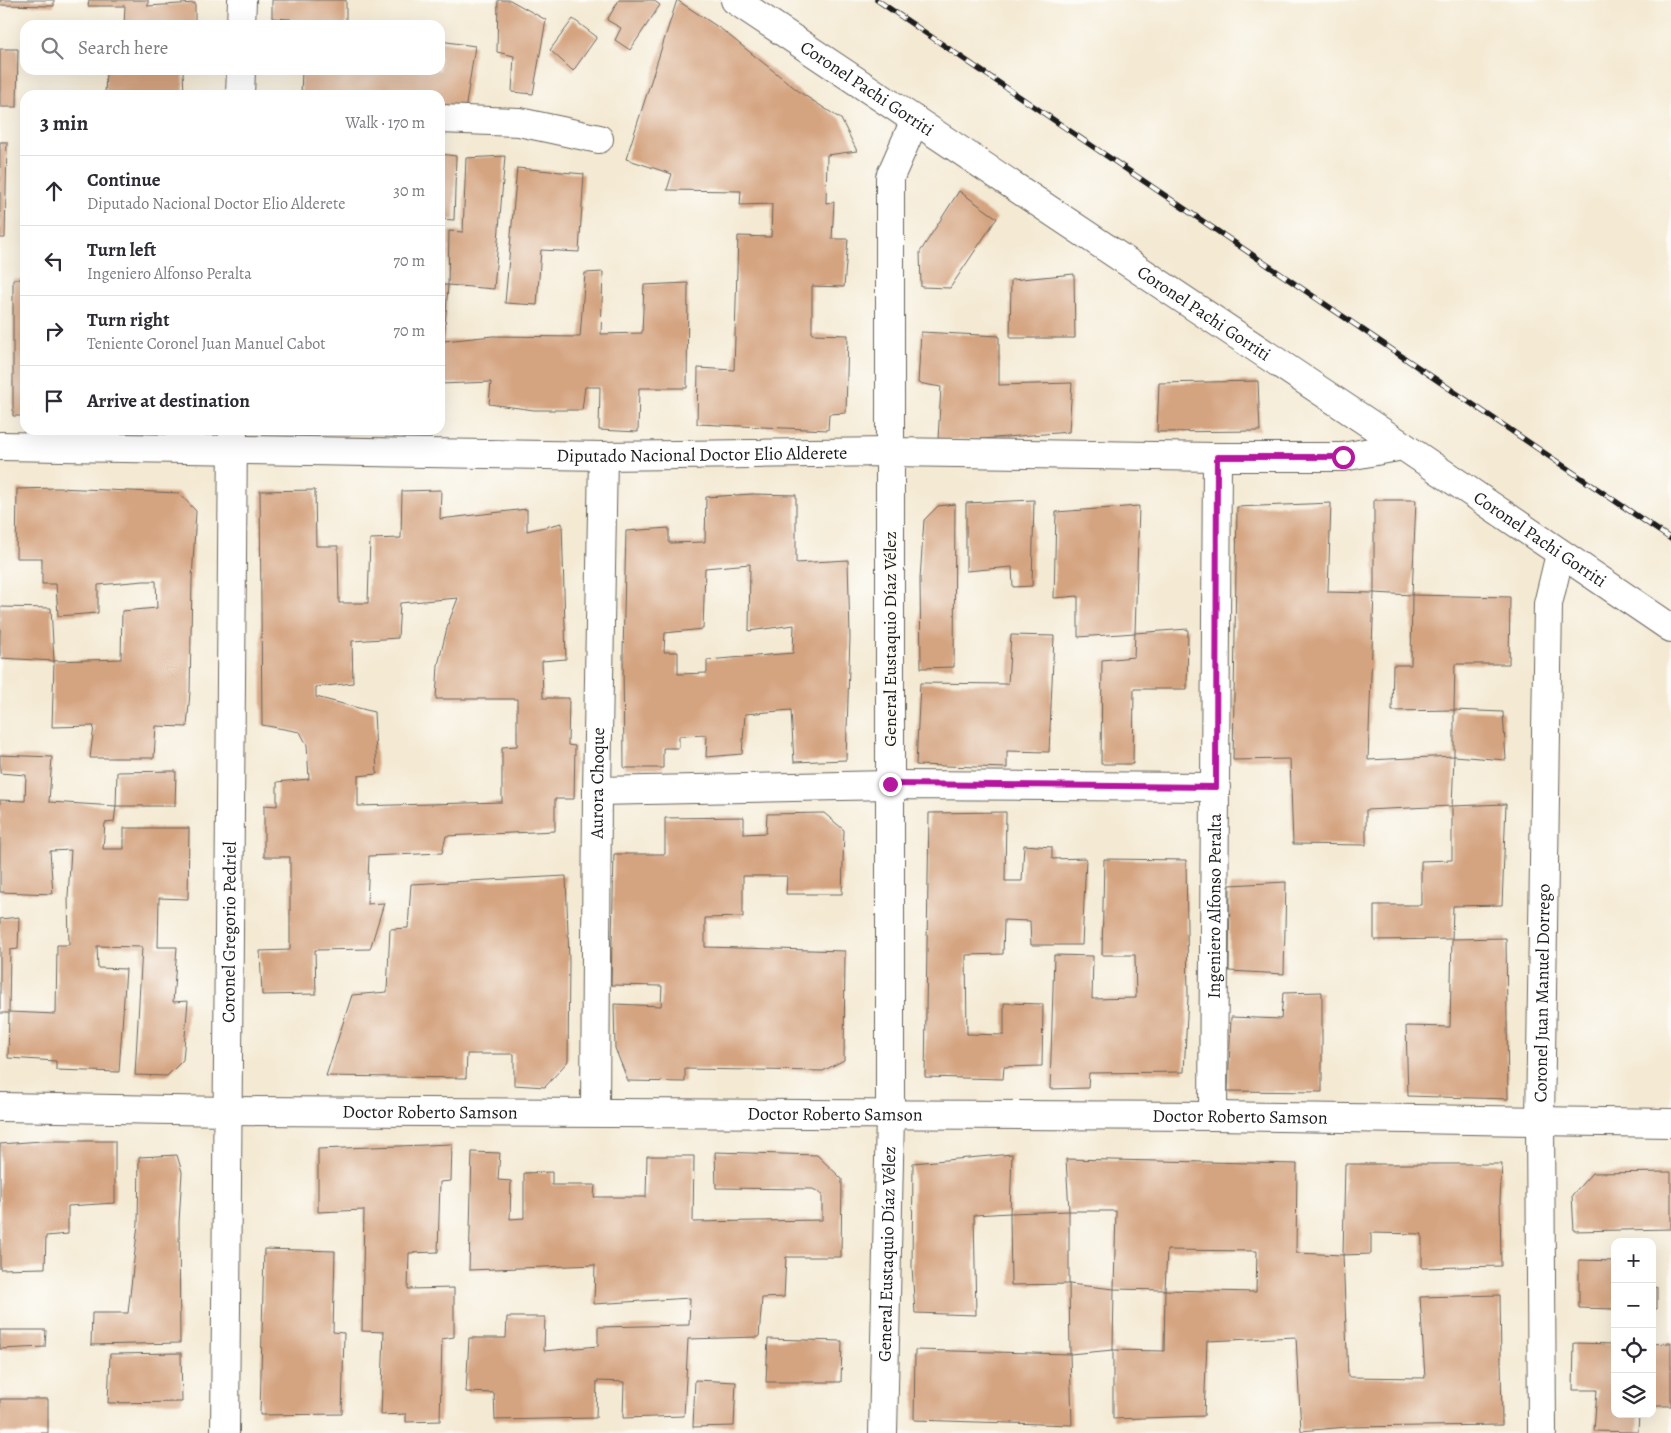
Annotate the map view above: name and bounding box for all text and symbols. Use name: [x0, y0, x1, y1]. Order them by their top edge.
search box: [20, 20, 445, 75]
icon: search: [38, 34, 66, 62]
text: Search here: [78, 35, 168, 61]
street label: Coronel Pachi Gorriti: [796, 35, 939, 142]
text: 3 min: [40, 109, 88, 137]
text: Walk · 170 m: [345, 112, 425, 134]
text: Continue: [87, 167, 161, 193]
icon: ahead: [40, 177, 68, 205]
text: 30 m: [393, 180, 425, 202]
text: Diputado Nacional Doctor Elio Alderete: [87, 193, 345, 215]
text: Turn left: [87, 237, 156, 263]
icon: left: [40, 247, 68, 275]
text: 70 m: [393, 250, 425, 272]
street label: Coronel Pachi Gorriti: [1133, 260, 1276, 366]
text: Ingeniero Alfonso Peralta: [87, 263, 252, 285]
text: Turn right: [87, 307, 169, 333]
icon: right: [40, 317, 68, 345]
text: 70 m: [393, 320, 425, 342]
text: Teniente Coronel Juan Manuel Cabot: [87, 333, 326, 355]
icon: arrive: [40, 387, 68, 415]
text: Arrive at destination: [87, 388, 250, 414]
street label: Diputado Nacional Doctor Elio Alderete: [556, 441, 848, 468]
route start: [1332, 446, 1355, 469]
street label: Coronel Pachi Gorriti: [1469, 485, 1611, 593]
street label: General Eustaquio Díaz Vélez: [878, 531, 902, 747]
street label: Aurora Choque: [585, 727, 610, 840]
route end: [879, 773, 902, 796]
street label: Ingeniero Alfonso Peralta: [1202, 813, 1227, 999]
street label: Coronel Gregorio Pedriel: [216, 841, 242, 1023]
street label: Coronel Juan Manuel Dorrego: [1528, 883, 1556, 1103]
street label: Doctor Roberto Samson: [342, 1100, 518, 1124]
street label: Doctor Roberto Samson: [747, 1102, 923, 1127]
street label: Doctor Roberto Samson: [1152, 1104, 1328, 1130]
street label: General Eustaquio Díaz Vélez: [873, 1146, 901, 1362]
map controls: [1611, 1238, 1656, 1418]
button: +: [1611, 1238, 1656, 1283]
button: −: [1611, 1283, 1656, 1328]
button: locate: [1611, 1328, 1656, 1373]
button: layers: [1611, 1373, 1656, 1418]

